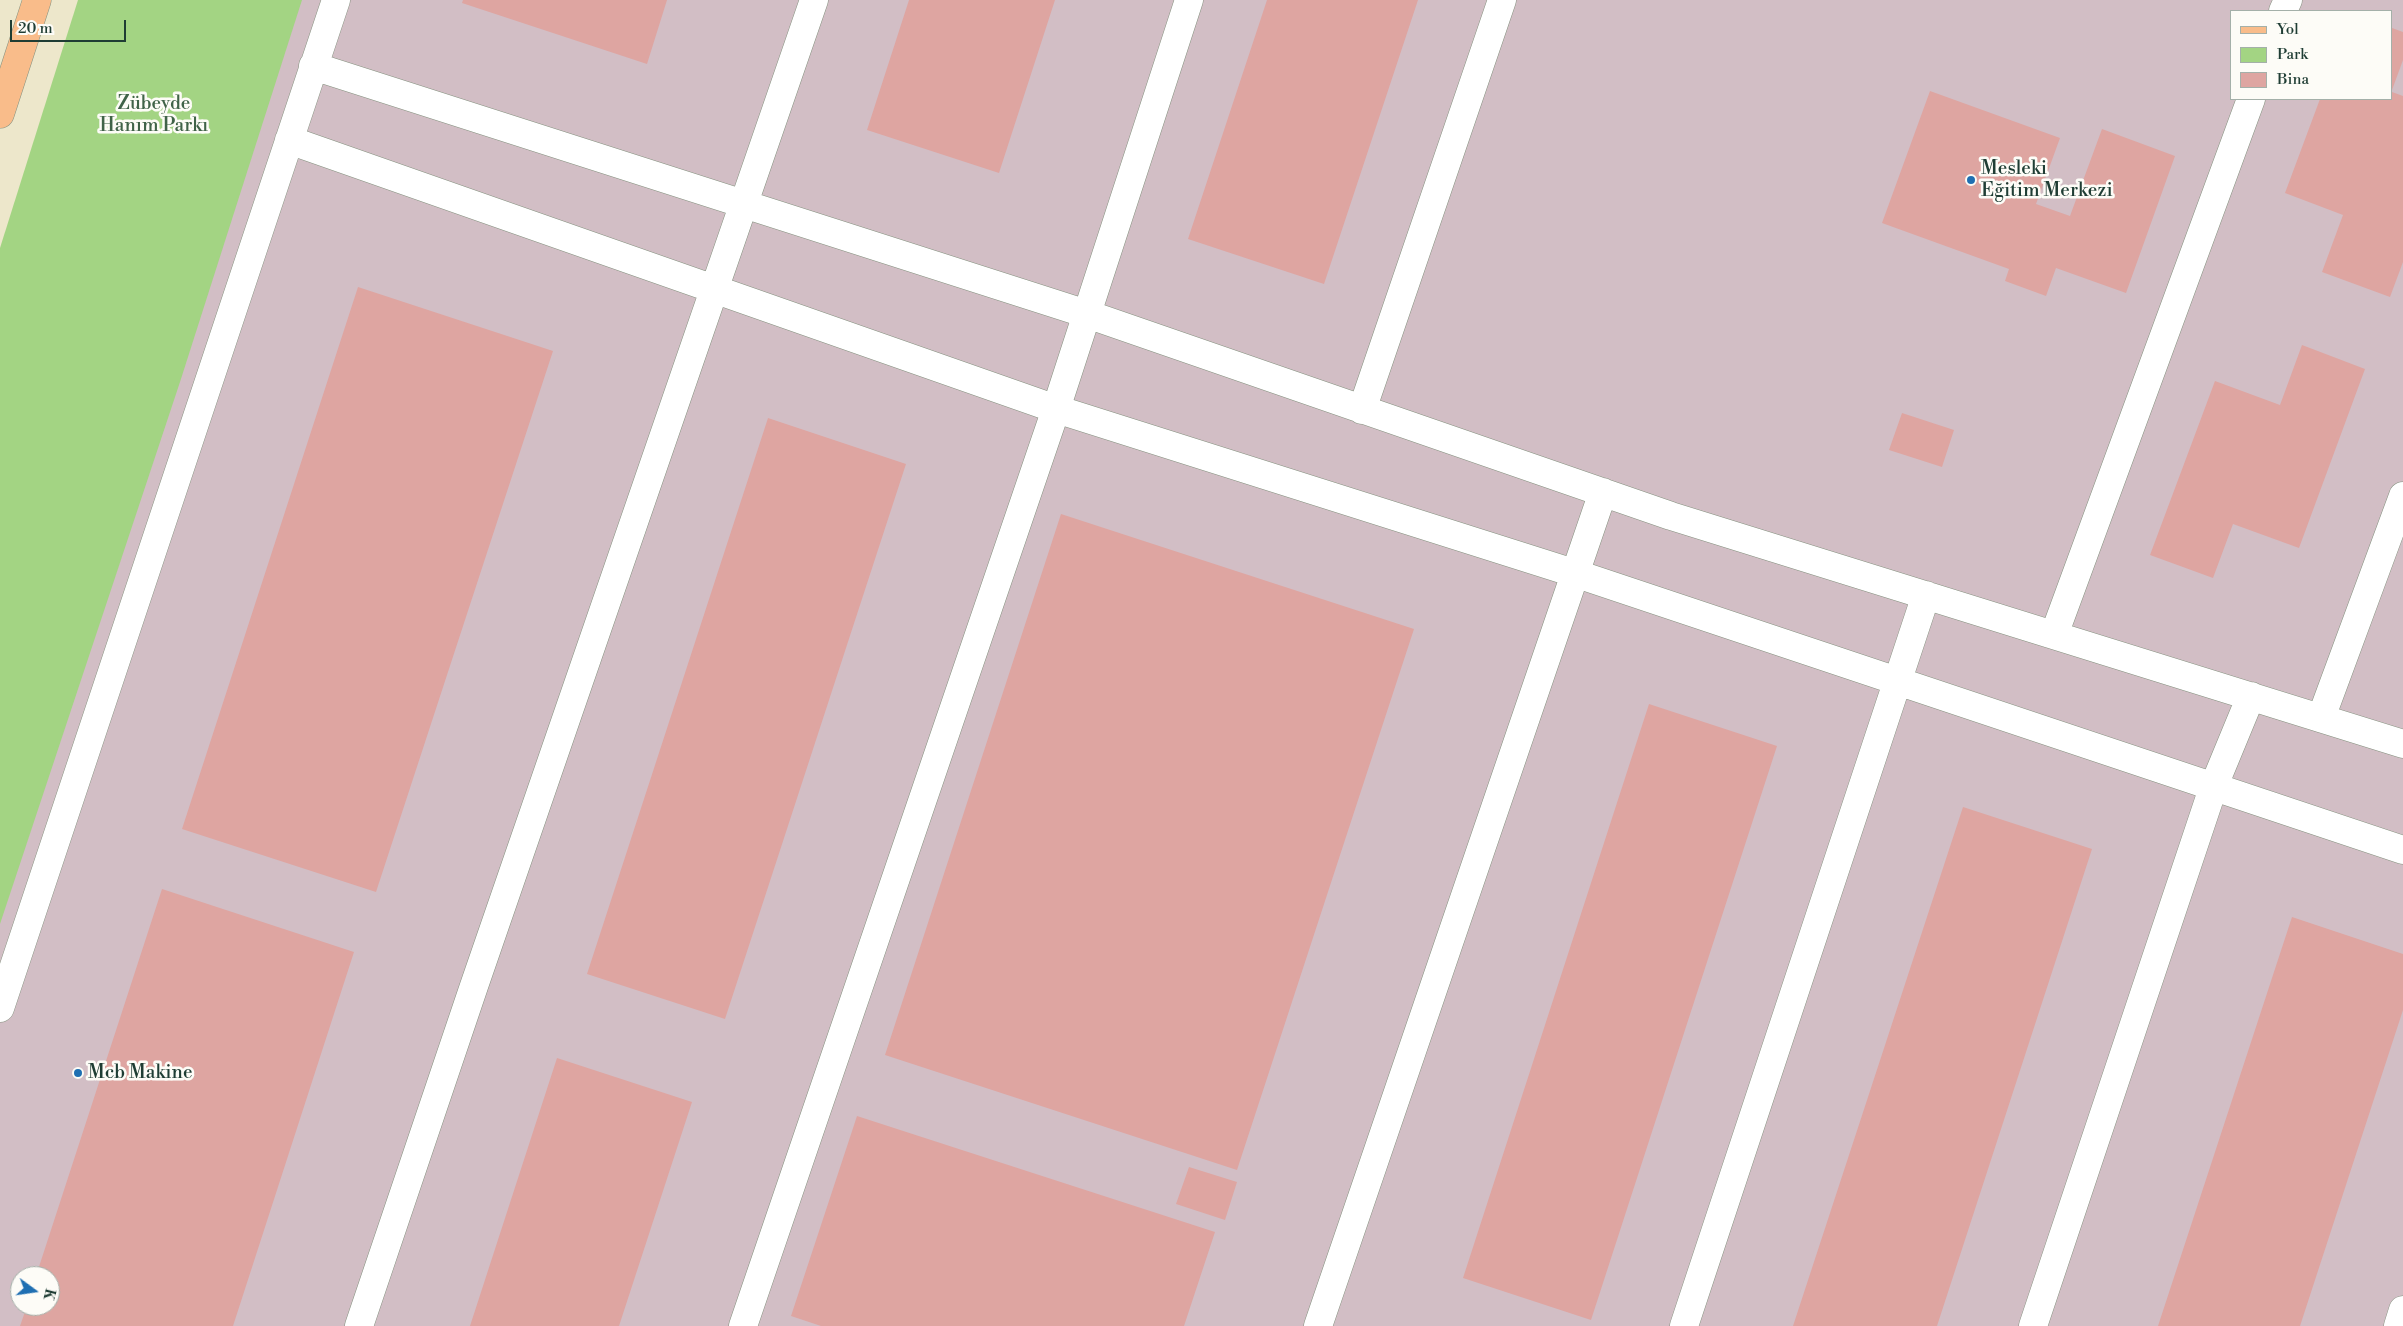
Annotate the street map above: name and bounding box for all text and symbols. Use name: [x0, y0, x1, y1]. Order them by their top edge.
scale bar: [12, 10, 129, 42]
legend: [2230, 10, 2393, 100]
text: 20 m: [18, 19, 53, 38]
text: Yol: [2277, 20, 2299, 39]
text: Park: [2277, 45, 2308, 64]
text: Bina: [2277, 70, 2309, 89]
park label: Zübeyde Hanım Parkı: [100, 93, 208, 137]
place label: Mesleki Eğitim Merkezi: [1981, 158, 2113, 202]
marker: Mesleki Eğitim Merkezi: [1965, 174, 1977, 186]
place label: Mcb Makine: [88, 1062, 192, 1084]
marker: Mcb Makine: [72, 1067, 84, 1079]
north arrow: [10, 1266, 60, 1316]
text: K: [38, 1287, 59, 1302]

